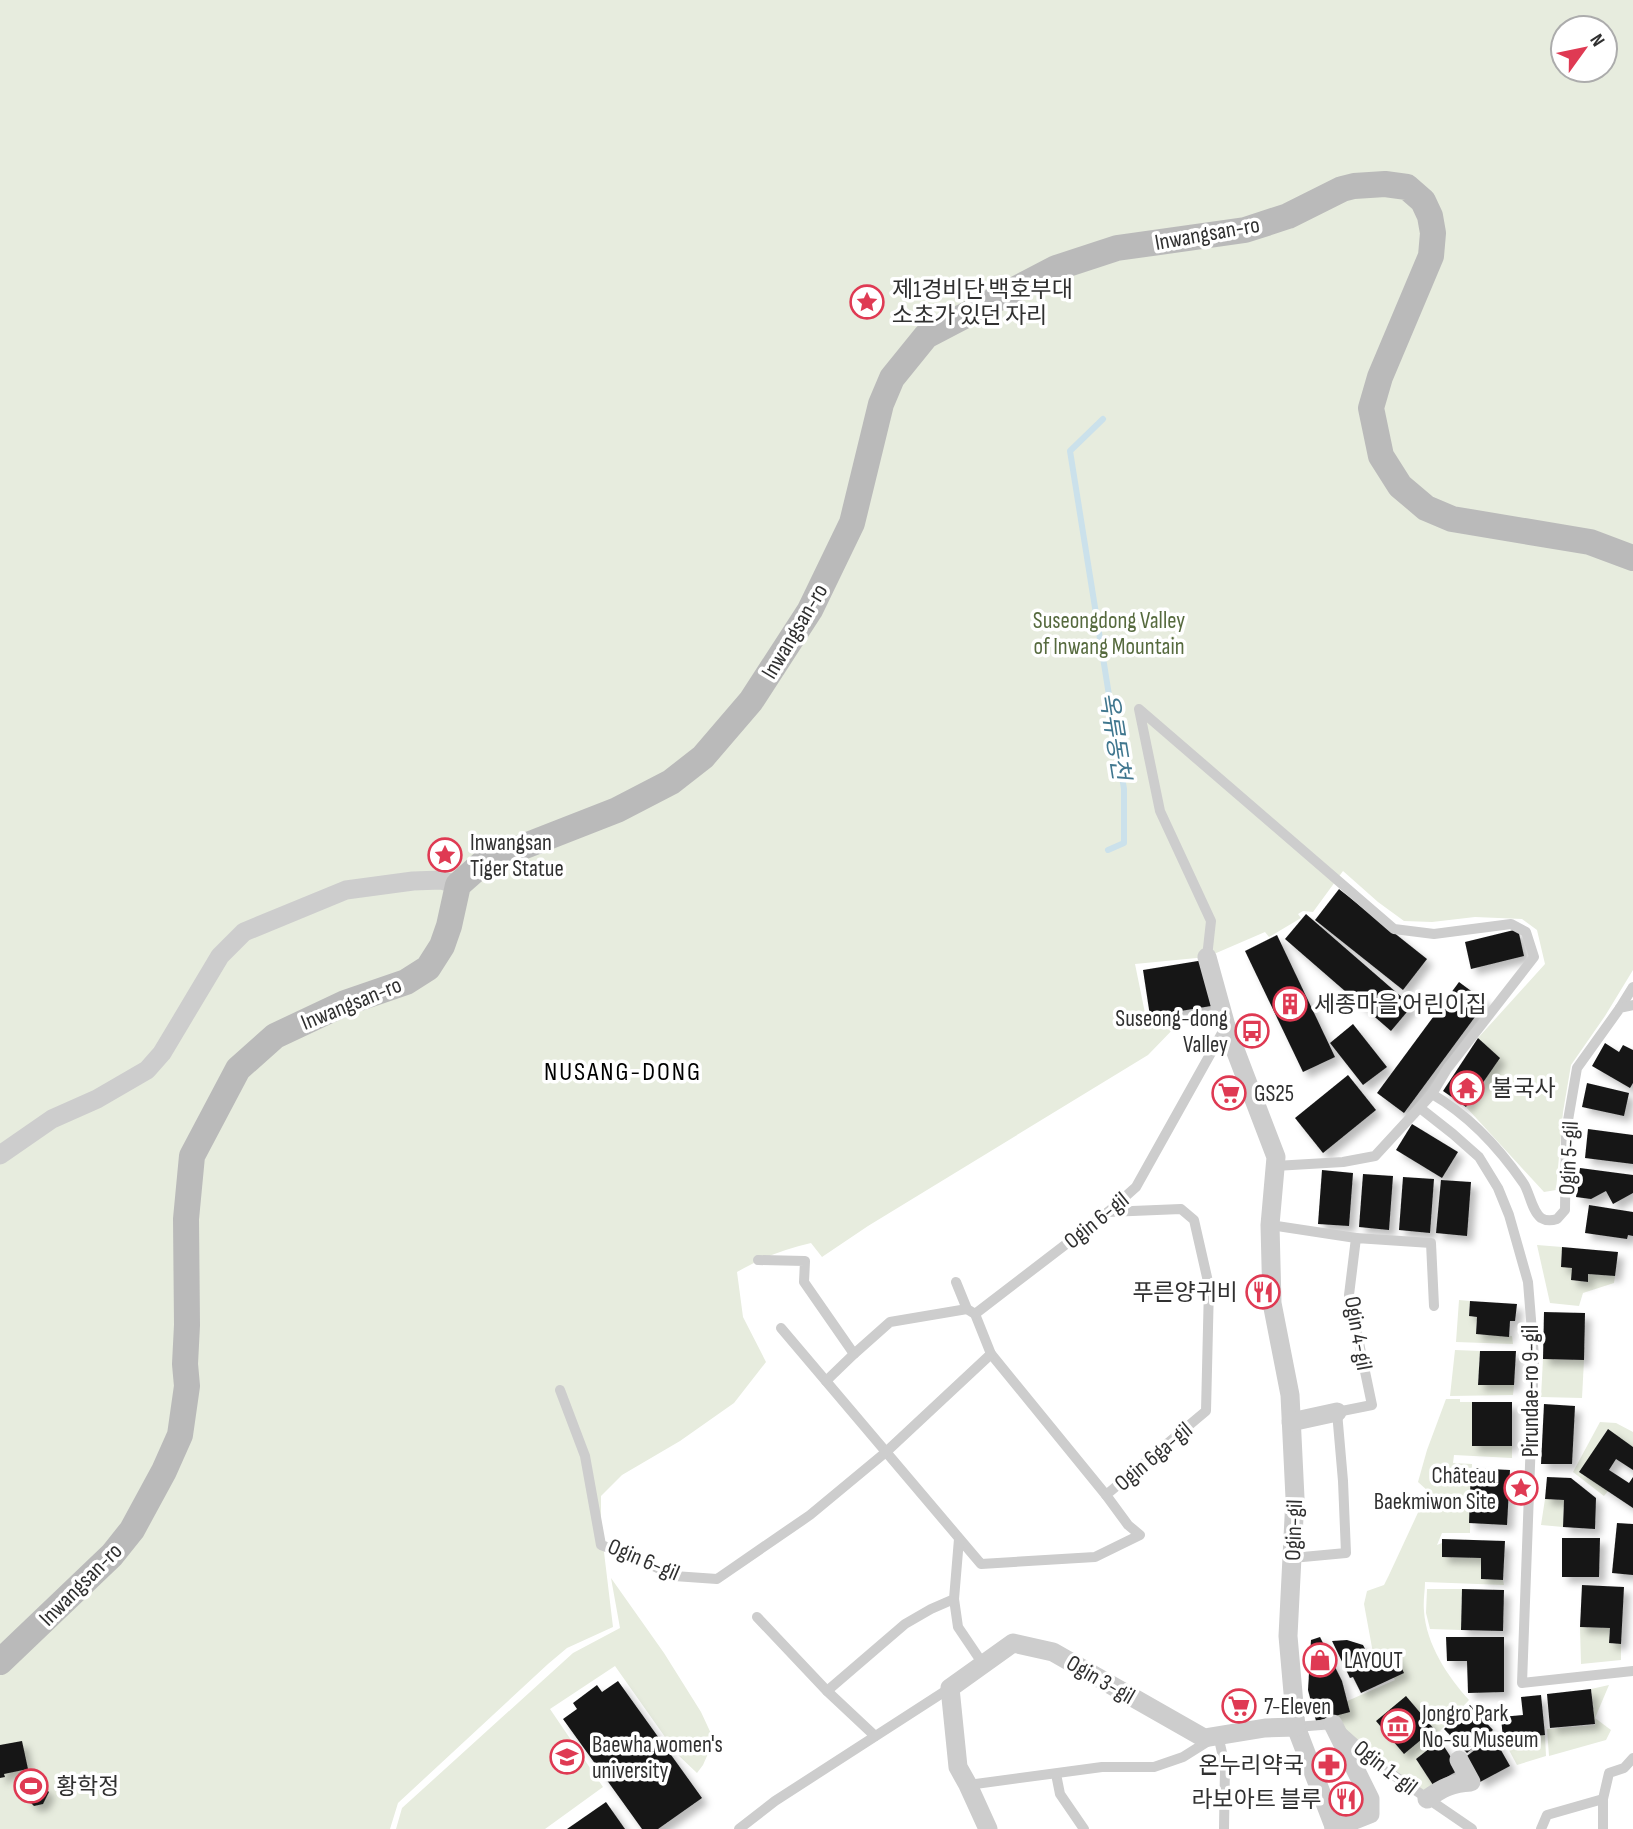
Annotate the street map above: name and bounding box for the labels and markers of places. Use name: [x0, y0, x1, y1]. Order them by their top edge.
place label: 제1경비단 백호부대 소초가 있던 자리: [892, 276, 1073, 330]
place icon: 제1경비단 백호부대 소초가 있던 자리: [848, 283, 886, 321]
place label: Inwangsan Tiger Statue: [470, 829, 564, 883]
place icon: Inwangsan Tiger Statue: [426, 836, 464, 874]
building icon: 세종마을 어린이집: [1271, 985, 1309, 1023]
place label: 세종마을 어린이집: [1314, 991, 1487, 1019]
place label: Suseong-dong Valley: [1115, 1005, 1228, 1059]
bus stop icon: Suseong-dong Valley: [1233, 1012, 1271, 1050]
temple icon: 불국사: [1448, 1069, 1486, 1107]
supermarket icon: GS25: [1210, 1074, 1248, 1112]
place label: 불국사: [1492, 1075, 1555, 1103]
place label: GS25: [1254, 1080, 1294, 1108]
restaurant icon: 푸른양귀비: [1244, 1273, 1282, 1311]
place label: 푸른양귀비: [1132, 1279, 1238, 1307]
place label: Château Baekmiwon Site: [1374, 1462, 1496, 1516]
place icon: Château Baekmiwon Site: [1502, 1469, 1540, 1507]
shop icon: LAYOUT: [1301, 1641, 1339, 1679]
place label: LAYOUT: [1344, 1647, 1403, 1675]
supermarket icon: 7-Eleven: [1220, 1687, 1258, 1725]
place label: 7-Eleven: [1264, 1693, 1331, 1721]
place label: Jongro Park No-su Museum: [1421, 1700, 1538, 1754]
museum icon: Jongro Park No-su Museum: [1379, 1707, 1417, 1745]
place label: Baewha women's university: [592, 1731, 723, 1785]
school or university icon: Baewha women's university: [548, 1738, 586, 1776]
pharmacy icon: 온누리약국: [1310, 1746, 1348, 1784]
place label: 온누리약국: [1198, 1752, 1304, 1780]
sports icon: 황학정: [12, 1767, 50, 1805]
place label: 황학정: [56, 1773, 119, 1801]
restaurant icon: 라보아트 블루: [1327, 1780, 1365, 1818]
place label: 라보아트 블루: [1191, 1786, 1322, 1814]

